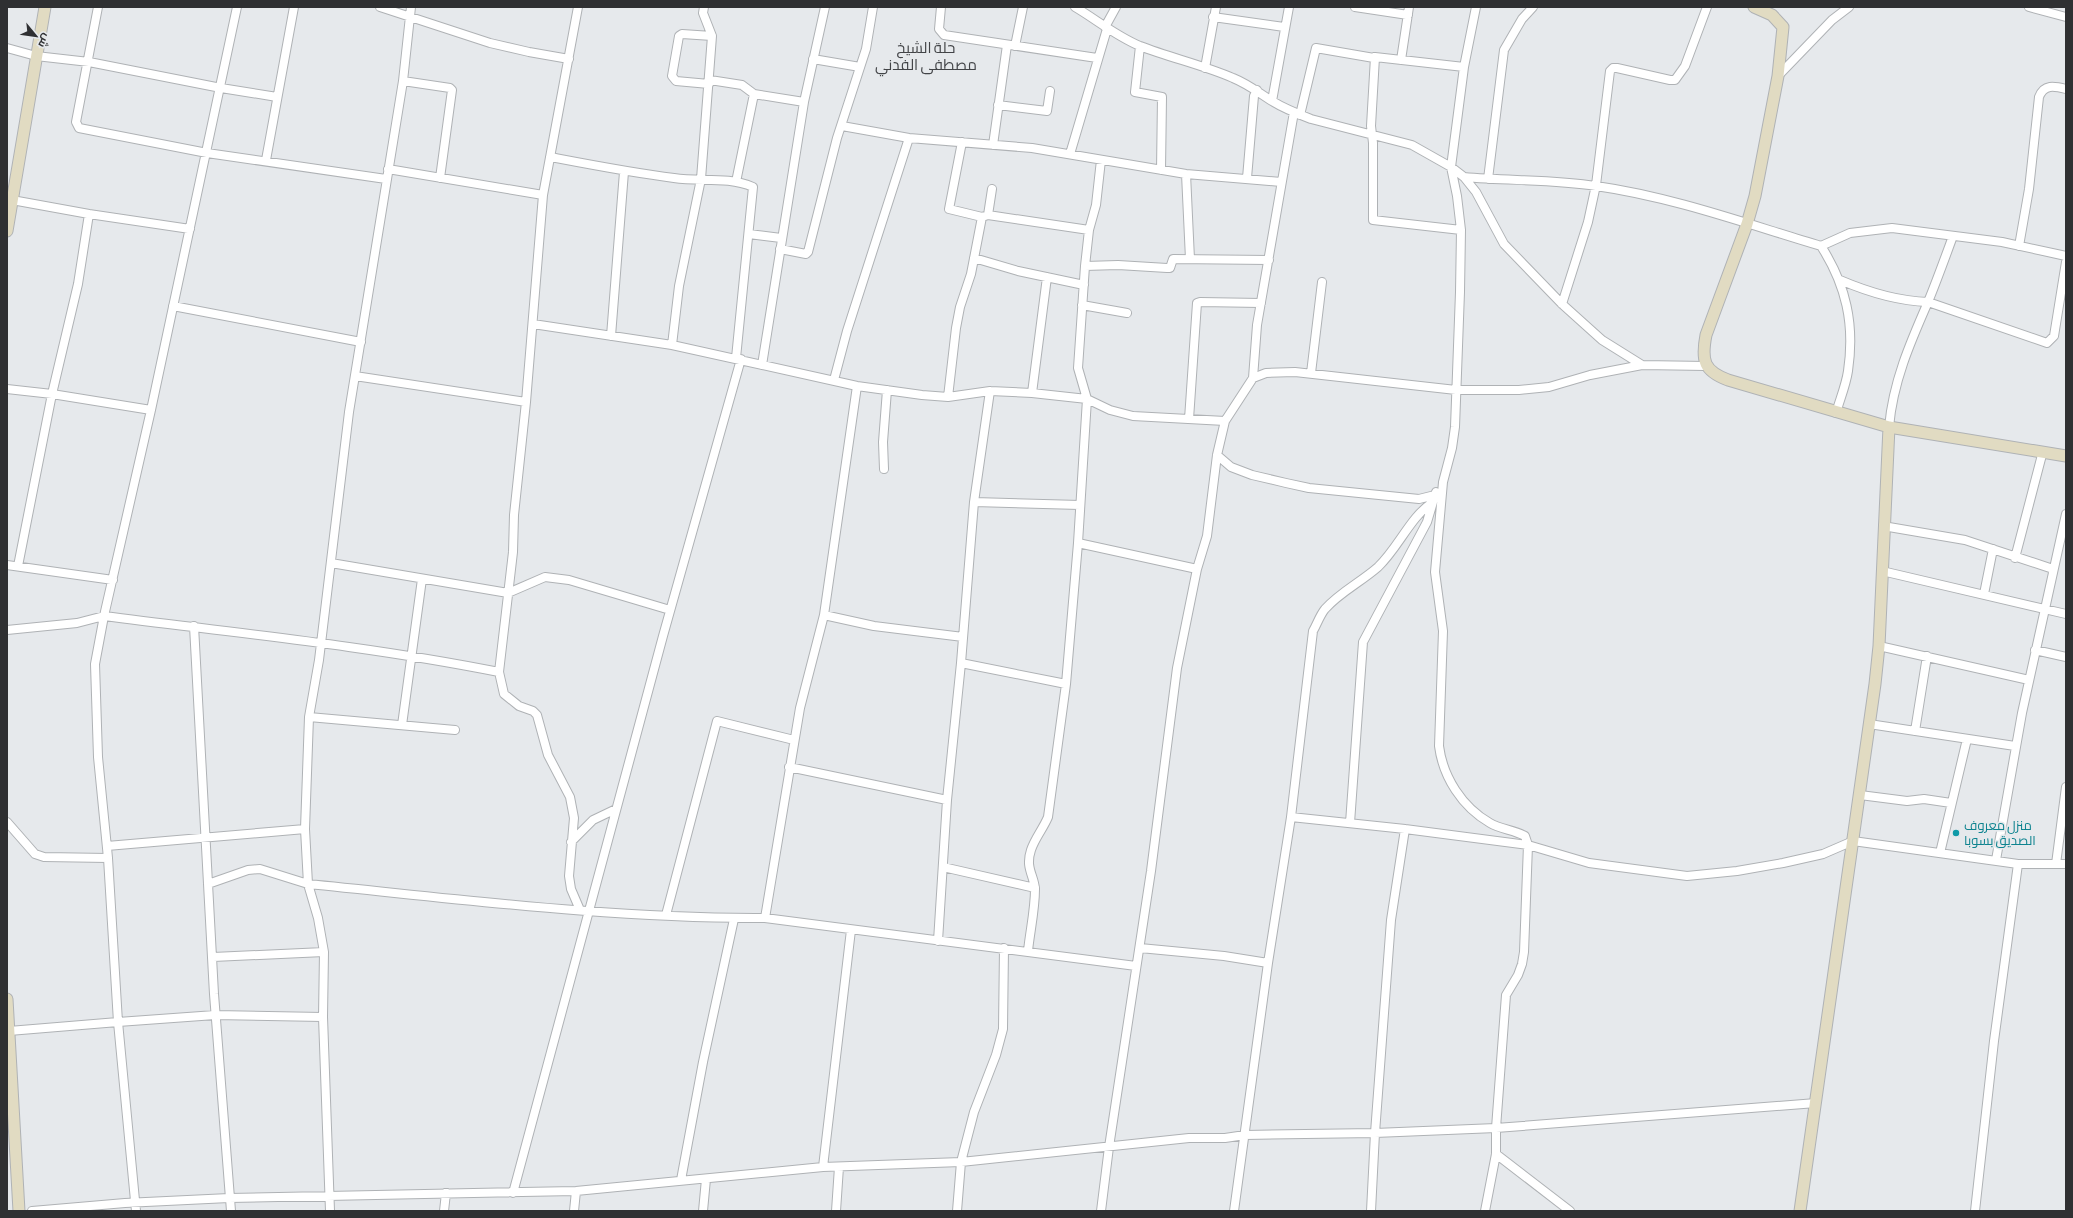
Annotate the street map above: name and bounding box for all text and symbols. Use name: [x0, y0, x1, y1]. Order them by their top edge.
north arrow: [16, 16, 56, 56]
text: ش: [35, 31, 53, 50]
district label: حلة الشيخ مصطفى الفدني: [875, 39, 977, 77]
place label: منزل معروف الصديق بسوبا: [1964, 818, 2036, 849]
marker: منزل معروف الصديق بسوبا: [1951, 828, 1961, 838]

